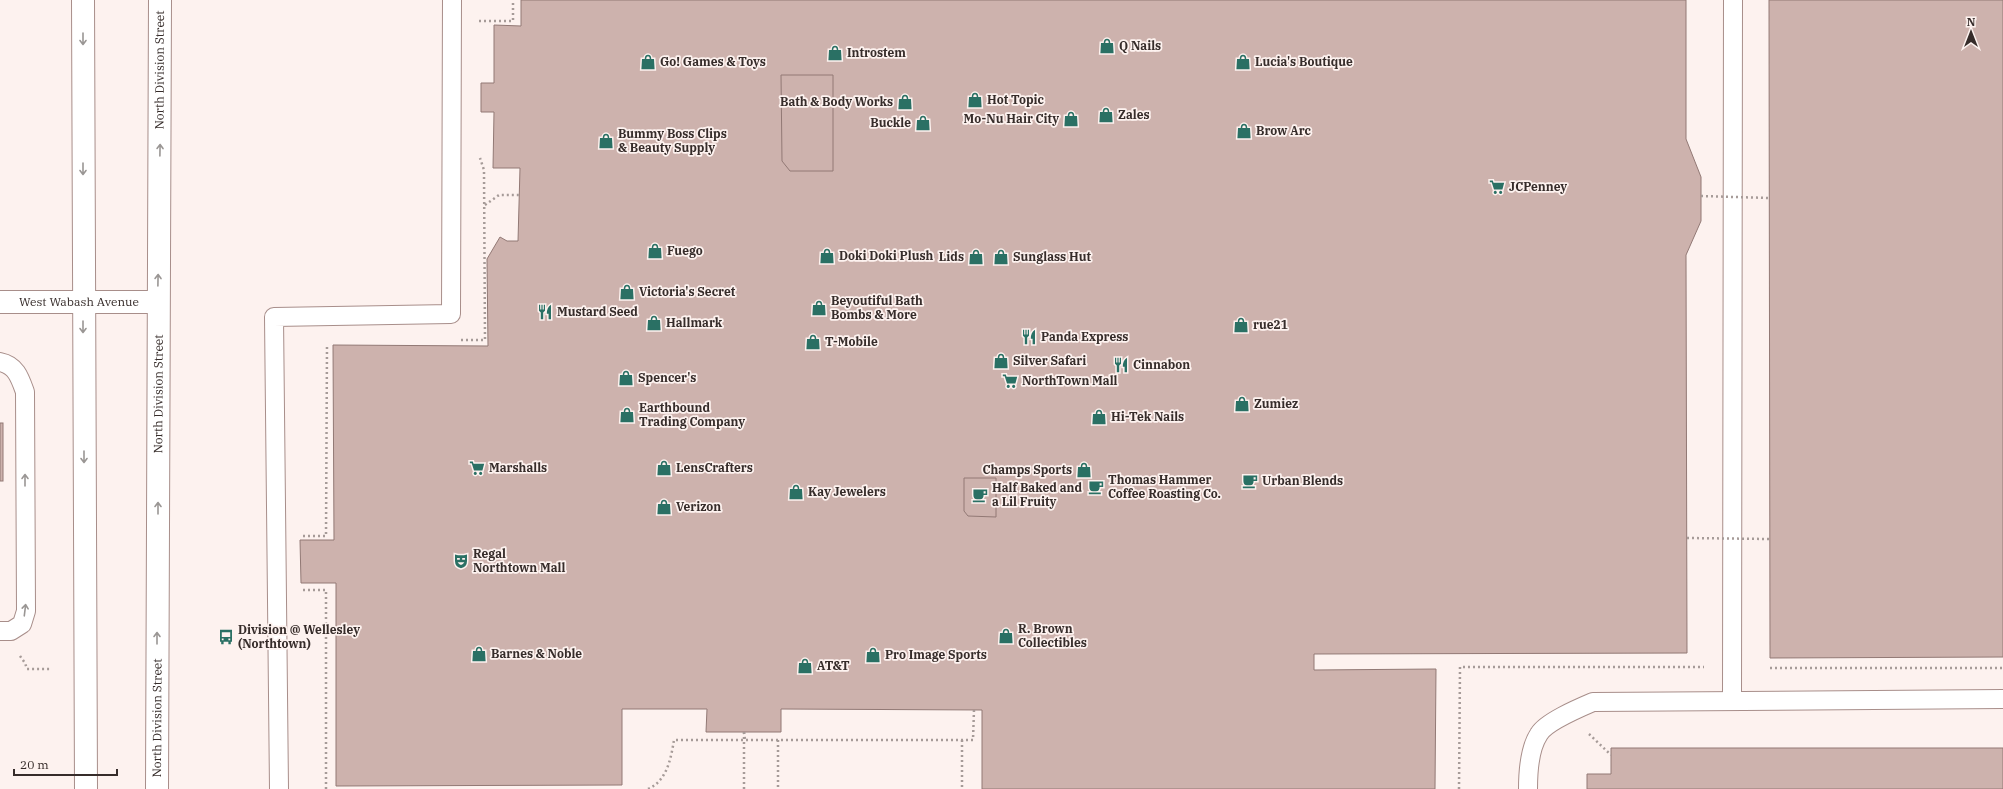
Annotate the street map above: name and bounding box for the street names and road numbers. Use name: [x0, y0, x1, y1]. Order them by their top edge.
street label: North Division Street: [152, 10, 167, 130]
street label: West Wabash Avenue: [19, 294, 139, 309]
street label: North Division Street: [150, 334, 166, 454]
street label: North Division Street: [149, 658, 164, 778]

